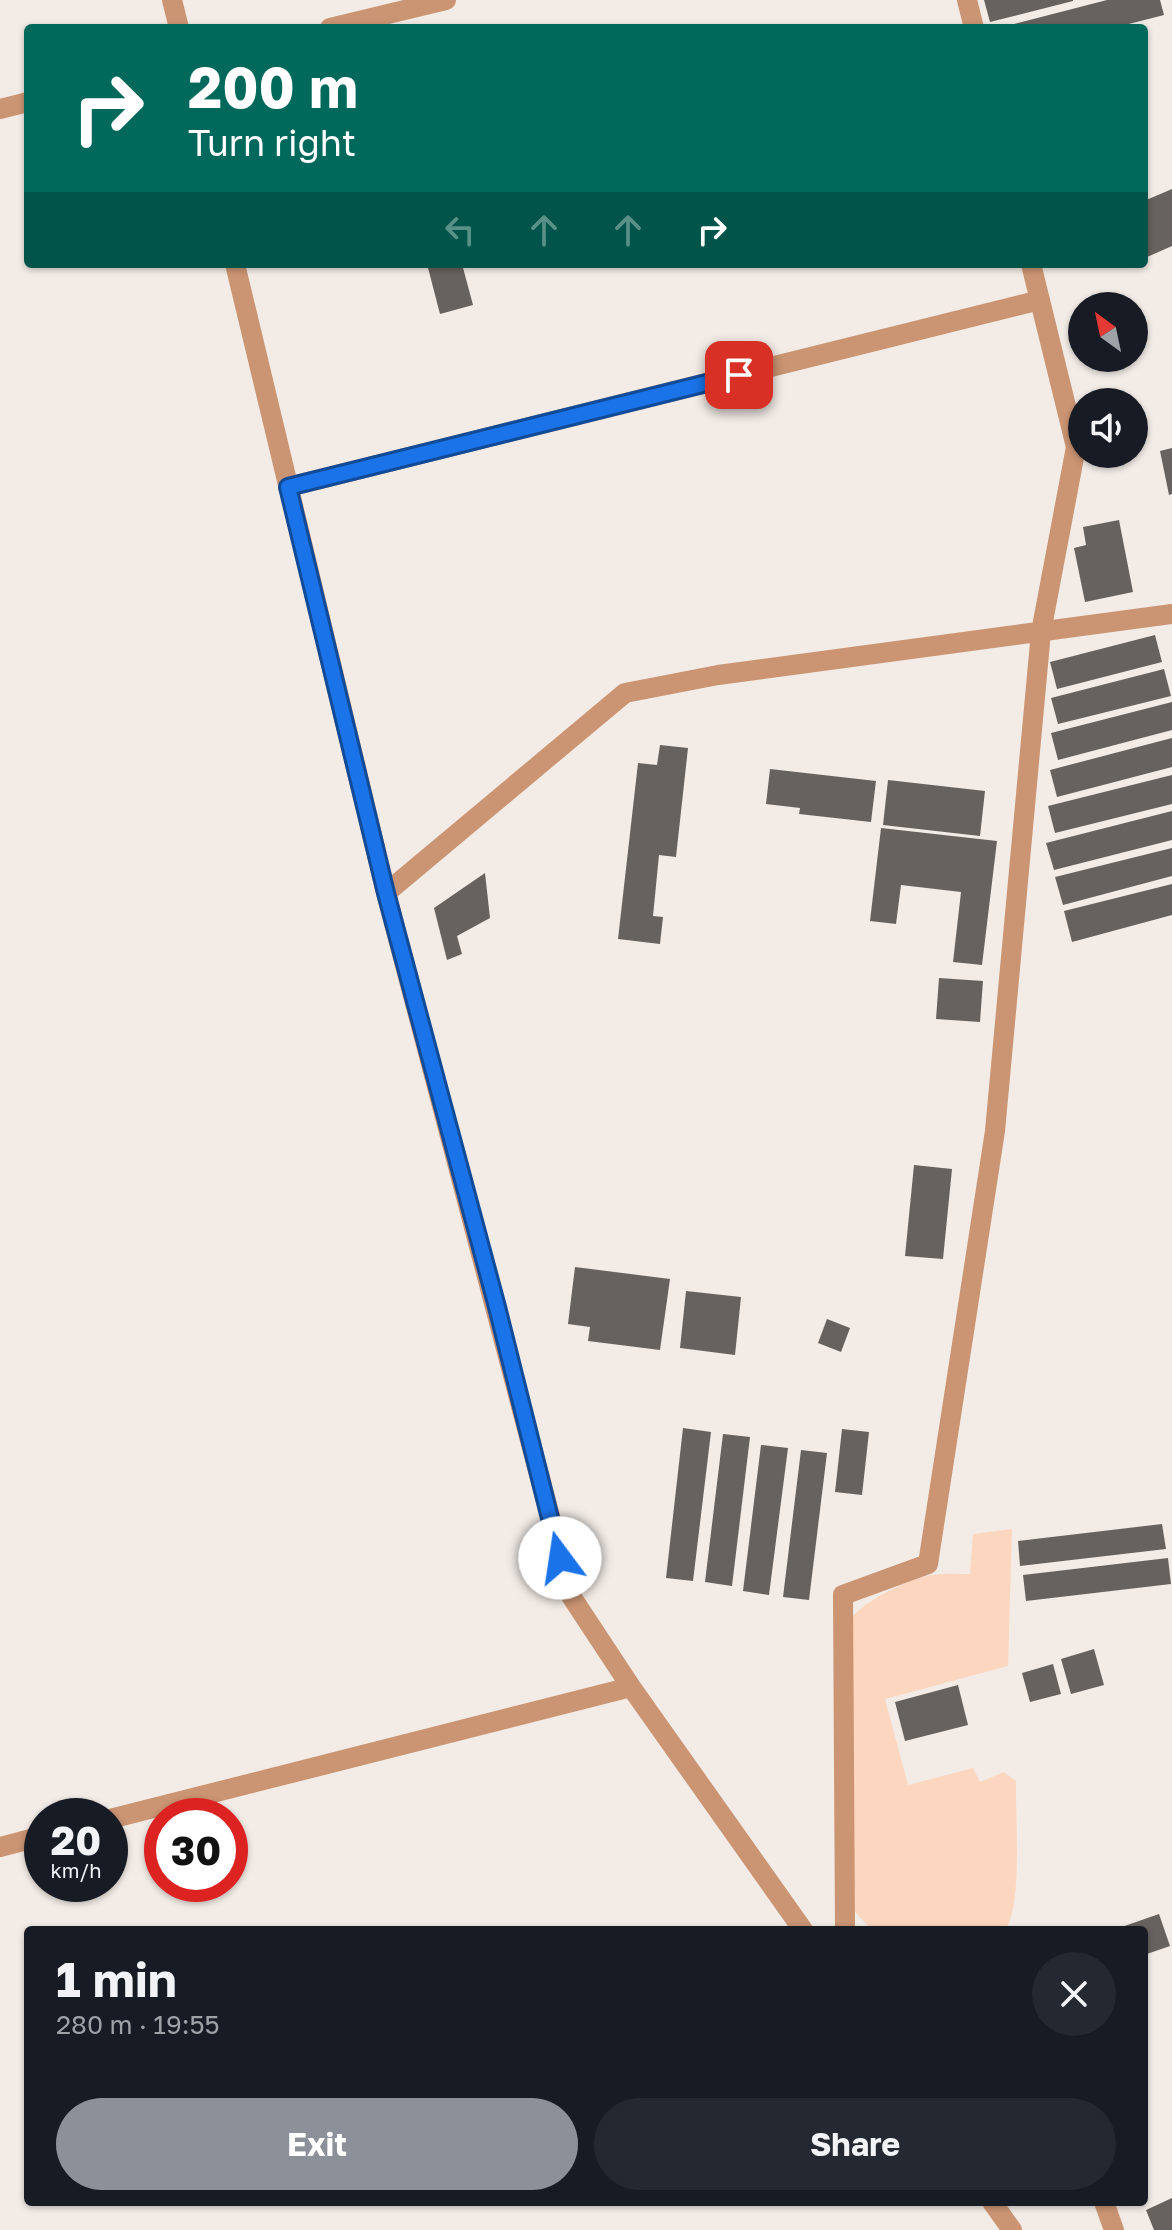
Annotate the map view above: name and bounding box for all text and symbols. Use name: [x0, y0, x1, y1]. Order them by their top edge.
text: 200 m: [188, 53, 358, 120]
icon: right: [56, 56, 160, 160]
text: Turn right: [188, 121, 356, 164]
icon: left: [438, 208, 482, 252]
icon: ahead: [522, 208, 566, 252]
icon: ahead: [606, 208, 650, 252]
icon: right: [690, 208, 734, 252]
north arrow: [1068, 292, 1148, 372]
map controls: [1068, 292, 1148, 468]
pin: [705, 341, 773, 409]
icon: arrive: [717, 353, 761, 397]
button: sound: [1068, 388, 1148, 468]
position arrow: [518, 1516, 602, 1600]
speed limit sign: 30: [144, 1798, 248, 1902]
text: 20: [51, 1816, 101, 1864]
text: km/h: [51, 1858, 101, 1882]
text: 1 min: [56, 1950, 177, 2008]
button: close: [1032, 1952, 1116, 2036]
text: 280 m · 19:55: [56, 2009, 220, 2040]
button: Exit: [56, 2098, 578, 2190]
button: Share: [594, 2098, 1116, 2190]

